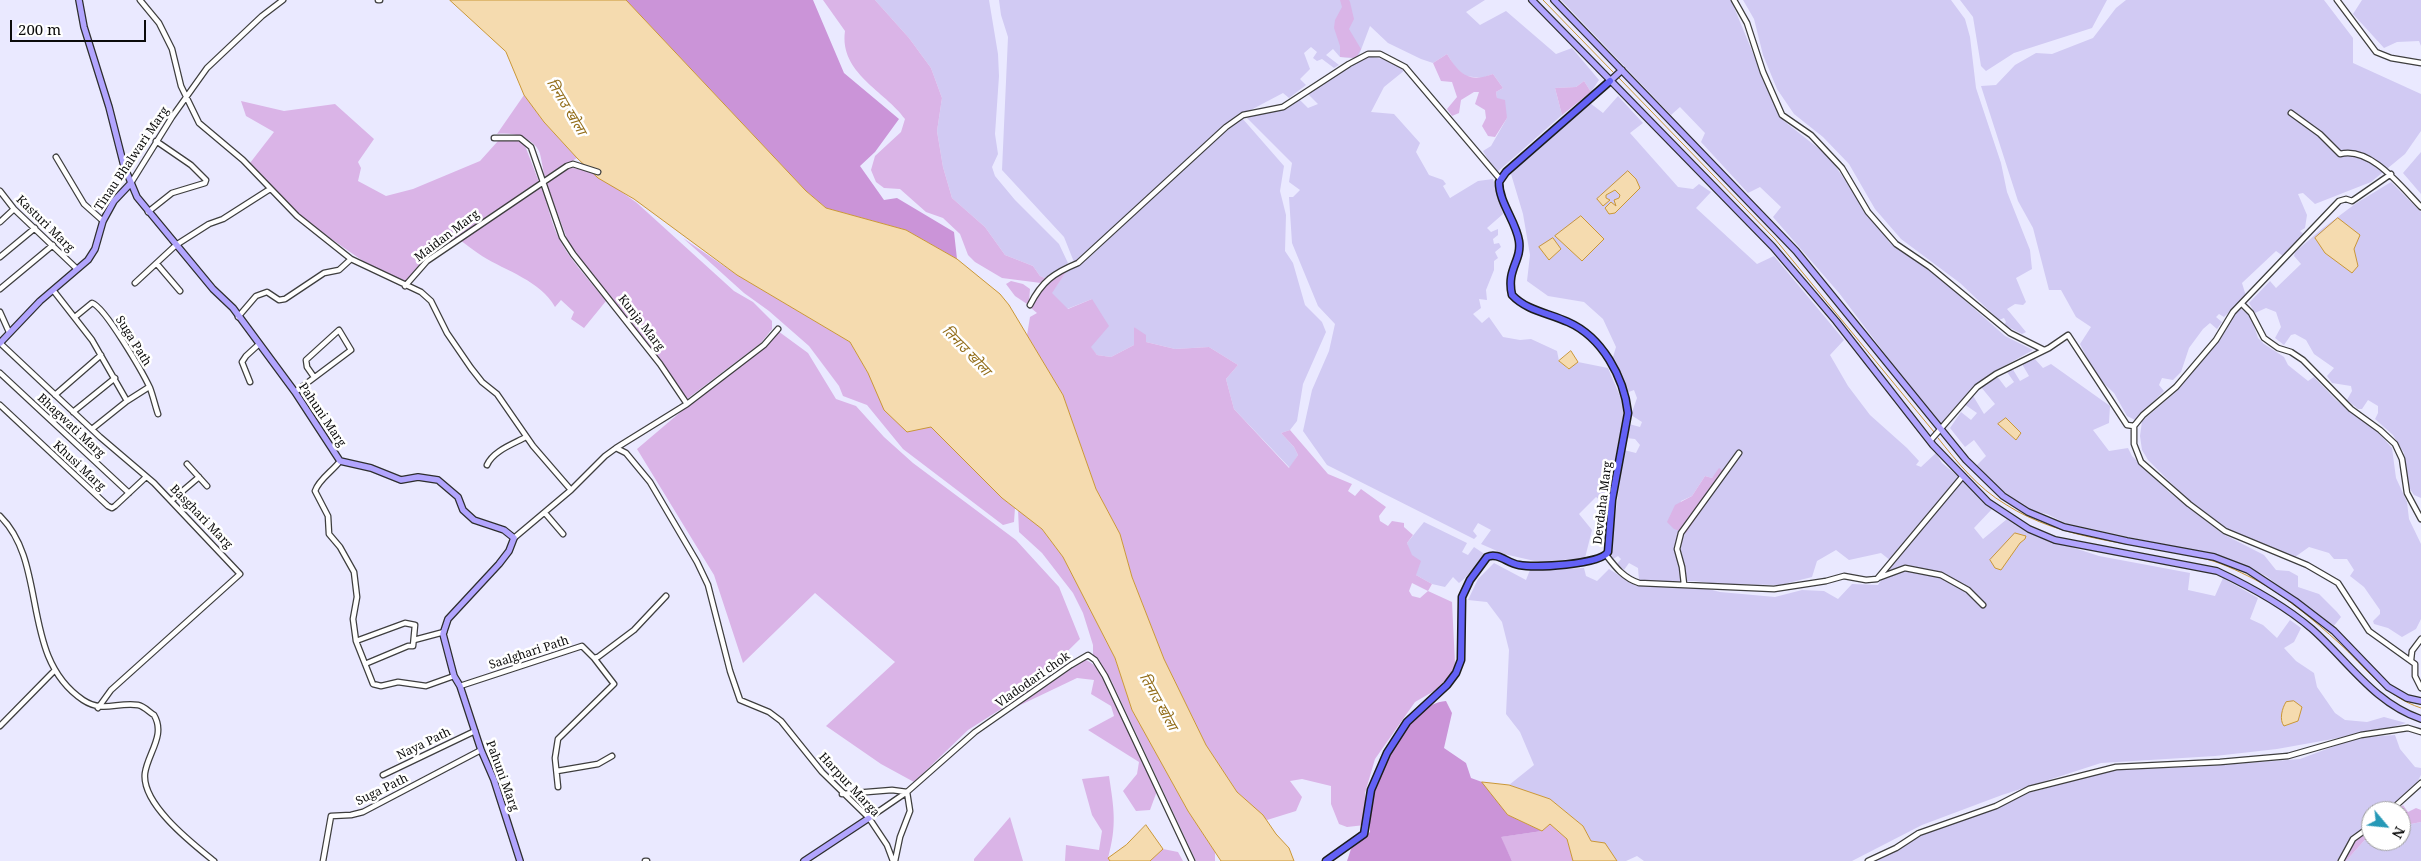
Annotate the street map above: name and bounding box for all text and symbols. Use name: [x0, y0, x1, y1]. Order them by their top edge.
scale bar: [12, 10, 149, 42]
text: 200 m: [18, 19, 61, 39]
water label: तिनाउ खोला: [543, 76, 589, 138]
street label: Tinau Bhalwari Marg: [92, 104, 172, 214]
street label: Kasturi Marg: [13, 193, 77, 255]
street label: Maidan Marg: [412, 207, 482, 265]
street label: Kunja Marg: [615, 292, 667, 354]
street label: Suga Path: [112, 313, 154, 369]
water label: तिनाउ खोला: [938, 323, 994, 379]
street label: Pahuni Marg: [295, 380, 349, 450]
street label: Bhagwati Marg: [34, 391, 108, 461]
street label: Khusi Marg: [50, 438, 108, 494]
street label: Devdaha Marg: [1591, 461, 1615, 545]
street label: Basghari Marg: [167, 482, 235, 552]
street label: Saalghari Path: [487, 633, 571, 673]
street label: Vladodari chok: [993, 649, 1073, 711]
water label: तिनाउ खोला: [1136, 671, 1180, 733]
street label: Naya Path: [395, 725, 453, 763]
street label: Pahuni Marg: [483, 739, 521, 813]
street label: Harpur Marga: [816, 750, 882, 820]
street label: Suga Path: [354, 771, 410, 809]
north arrow: [2361, 801, 2411, 851]
text: N: [2388, 823, 2410, 842]

